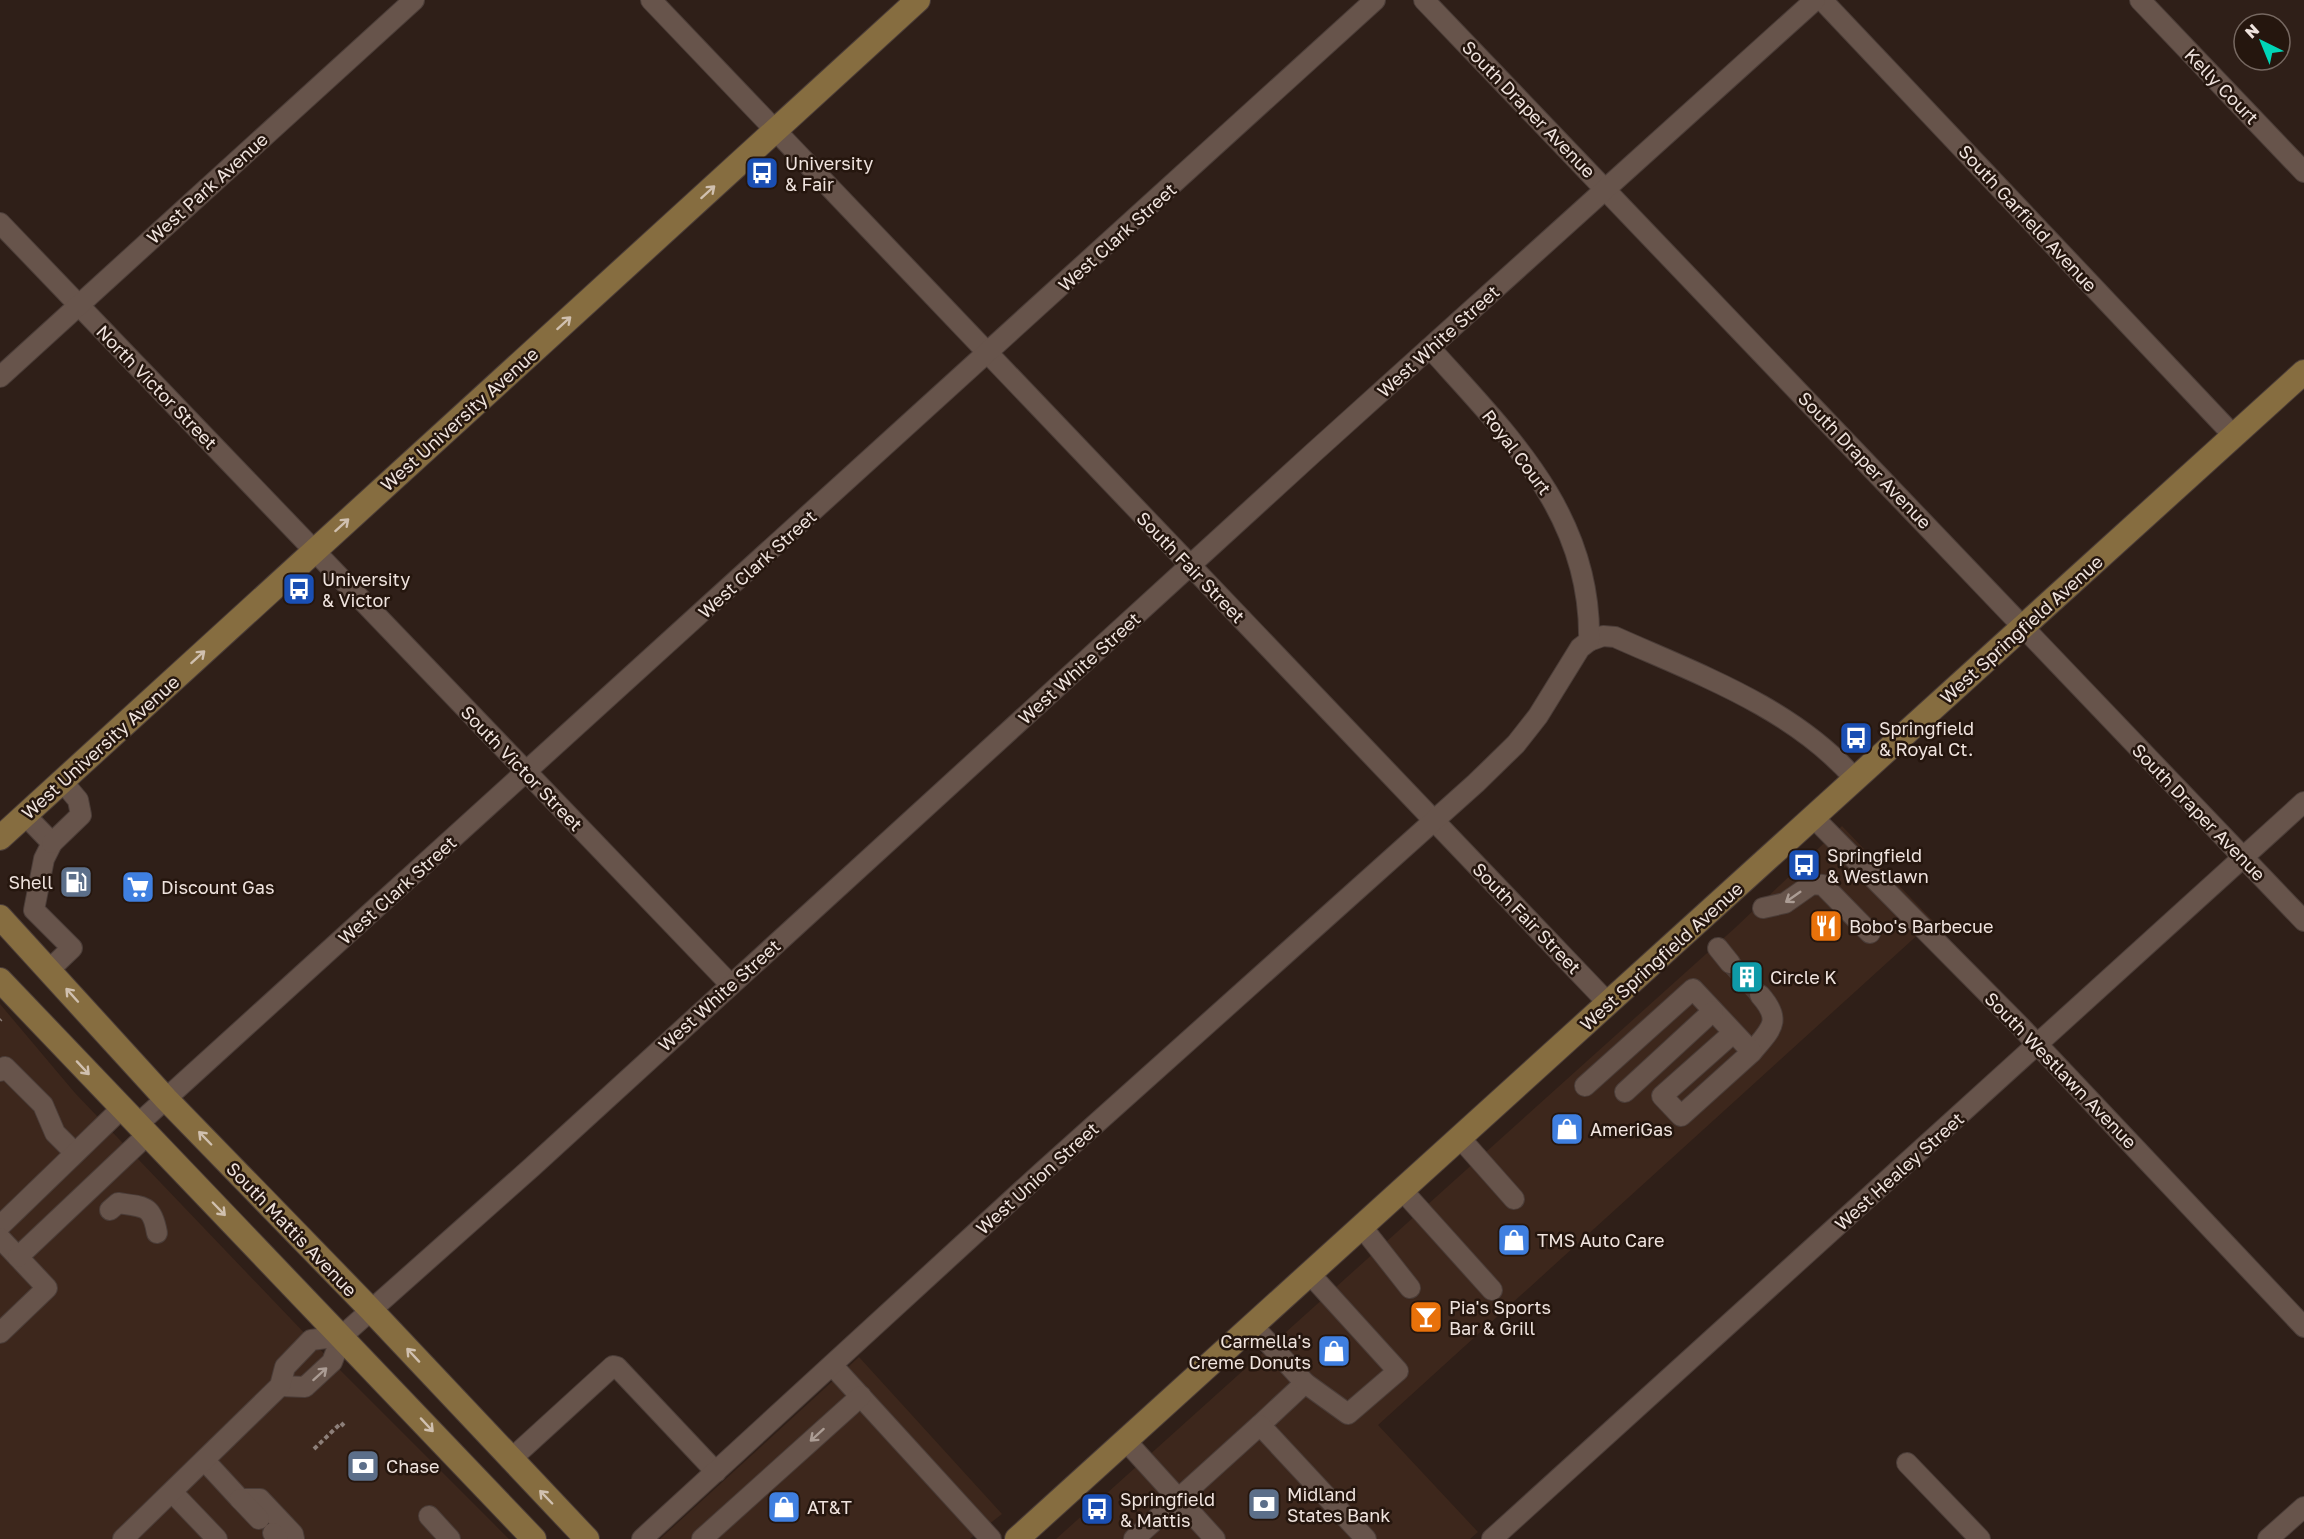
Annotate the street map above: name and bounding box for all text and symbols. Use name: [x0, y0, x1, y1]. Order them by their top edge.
north arrow: [2232, 12, 2292, 72]
text: N: [2240, 20, 2263, 42]
street label: South Draper Avenue: [1458, 36, 1600, 182]
street label: Kelly Court: [2180, 44, 2264, 128]
street label: West Park Avenue: [142, 128, 272, 248]
street label: South Garfield Avenue: [1954, 140, 2102, 296]
place label: University & Fair: [785, 152, 873, 195]
bus stop icon: University & Fair: [744, 155, 780, 191]
street label: West Clark Street: [1053, 178, 1181, 296]
one-way arrow: [700, 185, 715, 199]
street label: West White Street: [1372, 280, 1504, 402]
one-way arrow: [556, 316, 571, 330]
street label: North Victor Street: [92, 320, 222, 454]
street label: West University Avenue: [376, 342, 542, 496]
street label: South Draper Avenue: [1794, 387, 1936, 533]
street label: Royal Court: [1478, 405, 1556, 499]
street label: West Clark Street: [693, 505, 821, 623]
street label: South Fair Street: [1132, 507, 1250, 627]
one-way arrow: [335, 518, 350, 532]
street label: West Springfield Avenue: [1935, 550, 2107, 708]
place label: University & Victor: [322, 568, 410, 611]
bus stop icon: University & Victor: [281, 571, 317, 607]
street label: West White Street: [1013, 607, 1145, 729]
one-way arrow: [191, 650, 206, 664]
street label: West University Avenue: [17, 670, 183, 824]
street label: South Victor Street: [457, 701, 587, 835]
place label: Springfield & Royal Ct.: [1879, 717, 1974, 760]
bus stop icon: Springfield & Royal Ct.: [1838, 720, 1874, 756]
street label: South Draper Avenue: [2128, 739, 2270, 885]
street label: West Clark Street: [333, 831, 461, 949]
place label: Springfield & Westlawn: [1827, 844, 1929, 887]
bus stop icon: Springfield & Westlawn: [1786, 847, 1822, 883]
street label: South Fair Street: [1468, 858, 1586, 978]
fuel station icon: Shell: [58, 864, 94, 900]
supermarket icon: Discount Gas: [120, 869, 156, 905]
place label: Shell: [8, 871, 53, 893]
place label: Discount Gas: [161, 876, 274, 898]
street label: West Springfield Avenue: [1575, 877, 1747, 1035]
one-way arrow: [1786, 891, 1802, 903]
restaurant icon: Bobo's Barbecue: [1808, 908, 1844, 944]
place label: Bobo's Barbecue: [1849, 915, 1993, 937]
street label: West White Street: [653, 934, 785, 1056]
building icon: Circle K: [1729, 959, 1765, 995]
place label: Circle K: [1770, 966, 1837, 988]
street label: South Westlawn Avenue: [1980, 987, 2142, 1153]
one-way arrow: [65, 988, 79, 1003]
one-way arrow: [76, 1061, 91, 1076]
street label: West Healey Street: [1830, 1107, 1968, 1235]
shop icon: AmeriGas: [1549, 1111, 1585, 1147]
street label: West Union Street: [971, 1117, 1103, 1239]
place label: AmeriGas: [1590, 1118, 1673, 1140]
one-way arrow: [197, 1131, 212, 1146]
street label: South Mattis Avenue: [222, 1157, 362, 1301]
one-way arrow: [211, 1201, 225, 1216]
shop icon: TMS Auto Care: [1496, 1222, 1532, 1258]
place label: TMS Auto Care: [1537, 1229, 1664, 1251]
place label: Pia's Sports Bar & Grill: [1449, 1296, 1551, 1339]
bar icon: Pia's Sports Bar & Grill: [1408, 1299, 1444, 1335]
place label: Carmella's Creme Donuts: [1189, 1330, 1311, 1373]
shop icon: Carmella's Creme Donuts: [1316, 1333, 1352, 1369]
one-way arrow: [405, 1347, 420, 1362]
one-way arrow: [312, 1367, 327, 1381]
one-way arrow: [419, 1418, 434, 1433]
one-way arrow: [810, 1428, 825, 1442]
bank icon: Chase: [345, 1448, 381, 1484]
place label: Chase: [386, 1455, 439, 1477]
place label: Midland States Bank: [1287, 1483, 1391, 1526]
bank icon: Midland States Bank: [1246, 1486, 1282, 1522]
place label: Springfield & Mattis: [1120, 1488, 1215, 1531]
shop icon: AT&T: [766, 1489, 802, 1525]
one-way arrow: [538, 1490, 553, 1505]
bus stop icon: Springfield & Mattis: [1079, 1491, 1115, 1527]
place label: AT&T: [807, 1496, 852, 1518]

